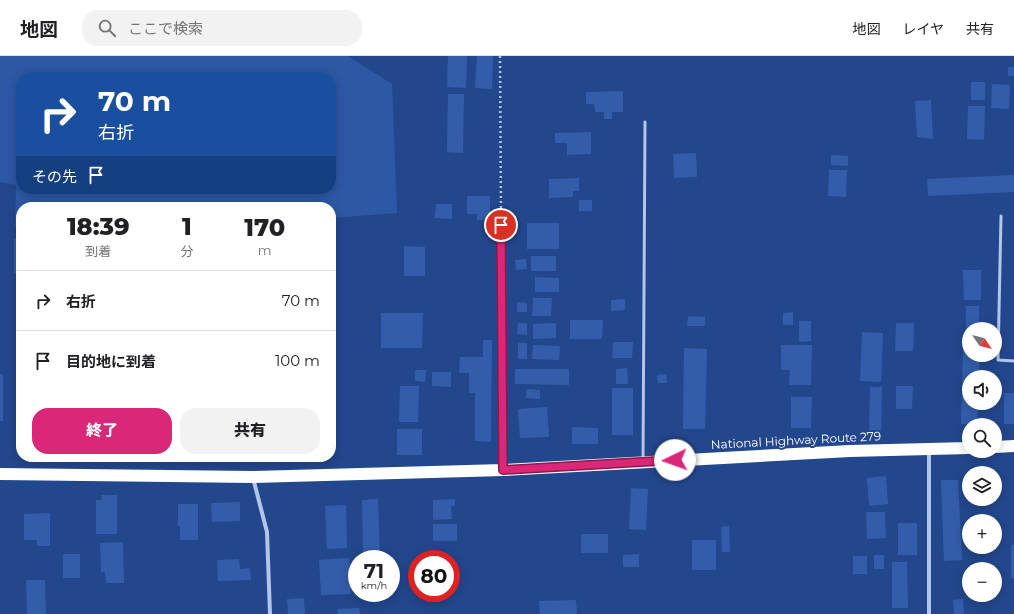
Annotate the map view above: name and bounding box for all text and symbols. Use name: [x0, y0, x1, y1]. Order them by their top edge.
search box: [82, 10, 362, 46]
icon: search: [96, 17, 118, 39]
text: 地図: [20, 18, 58, 41]
text: ここで検索: [128, 19, 203, 38]
text: 地図: [852, 20, 880, 38]
text: レイヤ: [902, 20, 944, 38]
text: 共有: [966, 20, 994, 38]
text: 70 m: [98, 84, 171, 118]
icon: right: [32, 88, 84, 140]
text: 右折: [98, 122, 134, 144]
icon: arrive: [85, 164, 107, 186]
text: その先: [32, 167, 77, 186]
pin: [484, 208, 518, 242]
text: 18:39: [67, 212, 130, 241]
text: 1: [182, 212, 192, 241]
text: 170: [244, 213, 285, 242]
icon: arrive: [490, 214, 512, 236]
text: m: [258, 242, 272, 258]
text: 到着: [85, 243, 111, 259]
text: 分: [180, 243, 193, 259]
icon: right: [32, 290, 54, 312]
text: 70 m: [282, 291, 320, 310]
text: 右折: [66, 292, 96, 311]
north arrow: [962, 322, 1002, 362]
map controls: [962, 322, 1002, 602]
icon: arrive: [32, 350, 54, 372]
text: 100 m: [275, 351, 320, 370]
text: 目的地に到着: [66, 352, 156, 371]
button: sound: [962, 370, 1002, 410]
button: 終了: [32, 408, 172, 454]
button: 共有: [180, 408, 320, 454]
button: search: [962, 418, 1002, 458]
street label: National Highway Route 279: [710, 428, 882, 452]
position arrow: [654, 439, 696, 481]
button: layers: [962, 466, 1002, 506]
button: +: [962, 514, 1002, 554]
speed limit sign: 80: [408, 550, 460, 602]
text: 71: [364, 559, 384, 583]
button: −: [962, 562, 1002, 602]
text: km/h: [361, 579, 387, 592]

